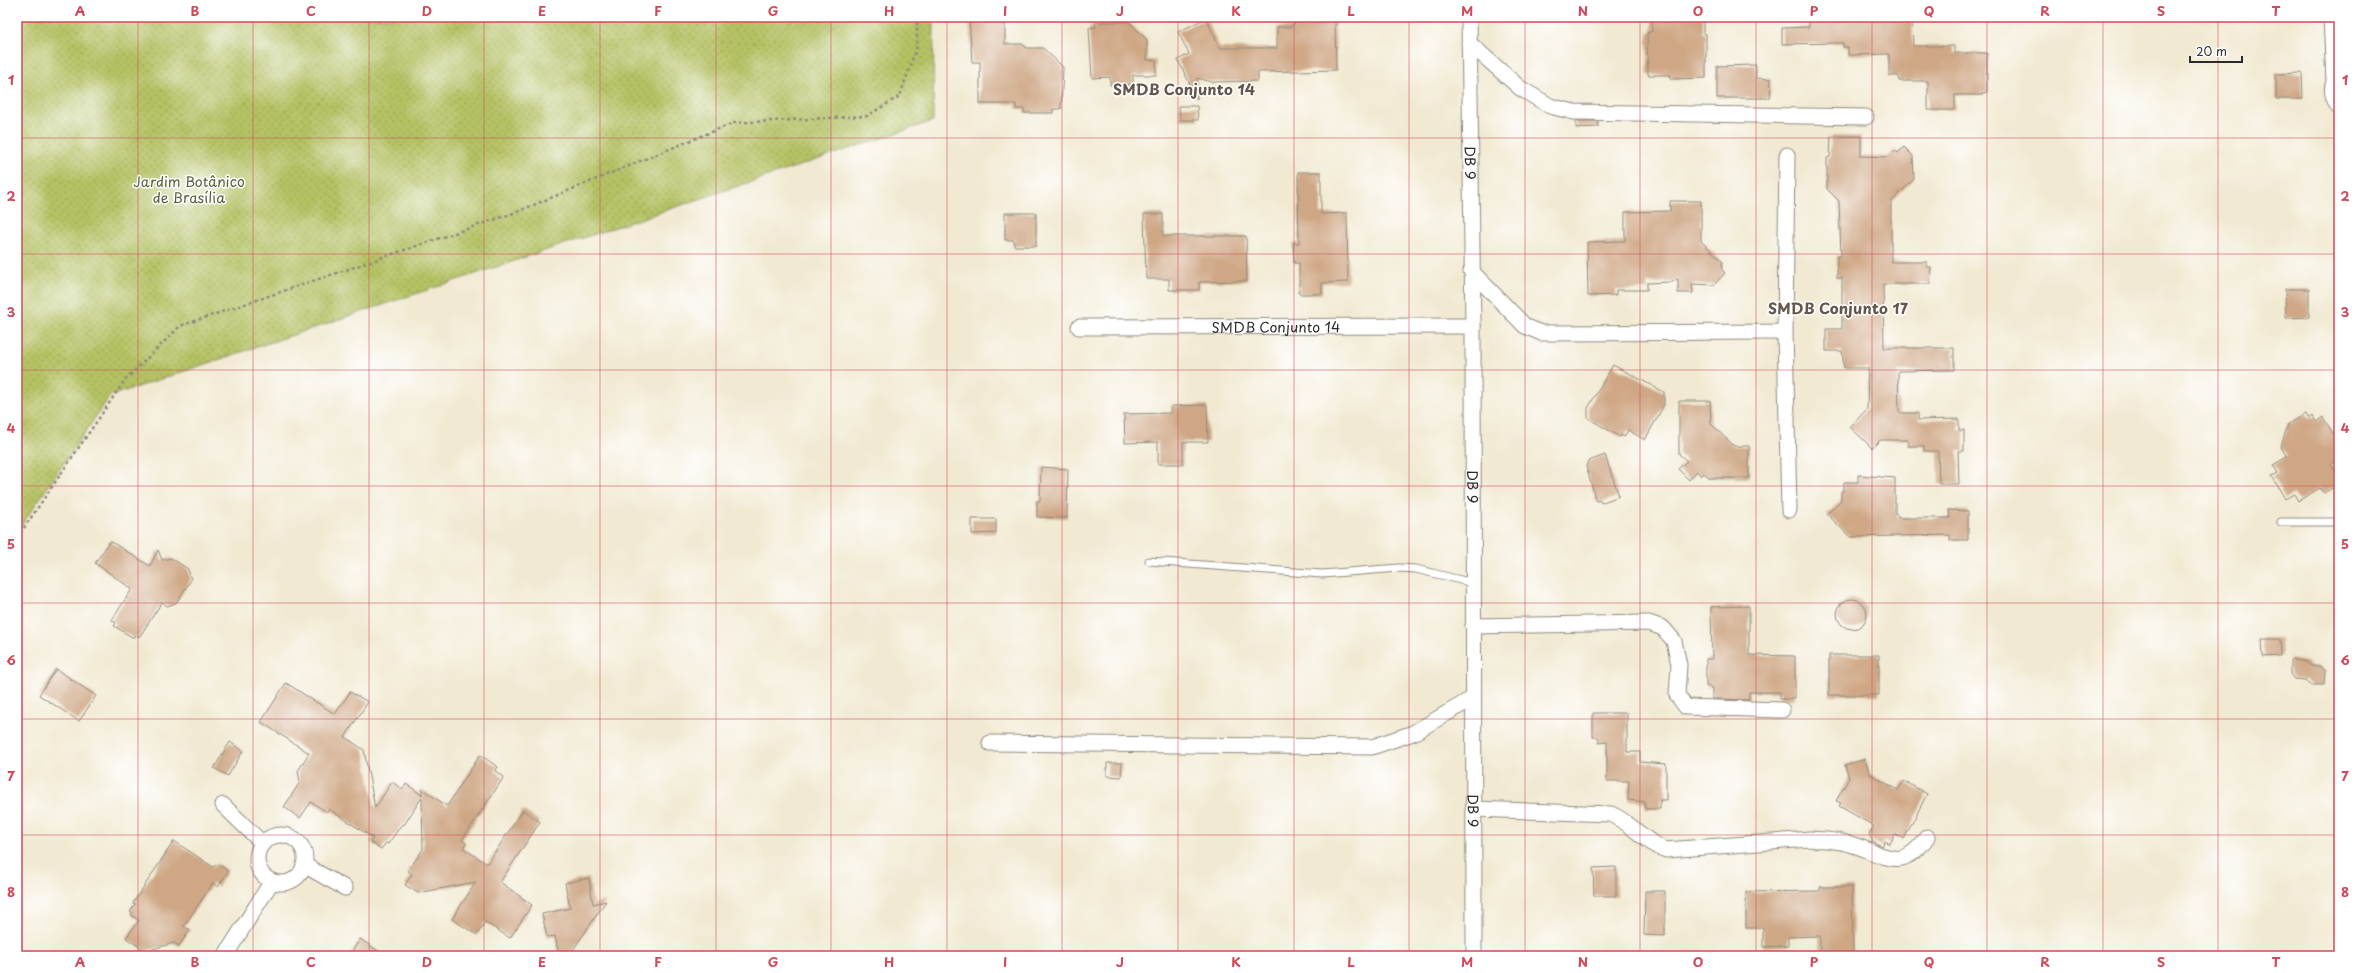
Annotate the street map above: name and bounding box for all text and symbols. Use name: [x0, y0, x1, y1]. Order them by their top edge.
text: A: [75, 1, 85, 20]
text: B: [191, 1, 200, 20]
text: C: [306, 1, 316, 20]
text: D: [422, 1, 432, 20]
text: E: [538, 1, 546, 20]
text: F: [654, 1, 662, 20]
text: G: [768, 1, 778, 20]
text: H: [884, 1, 894, 20]
text: I: [1003, 1, 1007, 20]
text: J: [1116, 1, 1124, 20]
text: K: [1231, 1, 1241, 20]
text: L: [1347, 1, 1355, 20]
text: M: [1461, 1, 1473, 20]
text: N: [1578, 1, 1588, 20]
text: O: [1693, 1, 1703, 20]
text: P: [1810, 1, 1819, 20]
text: Q: [1924, 1, 1934, 20]
text: R: [2040, 1, 2050, 20]
text: S: [2157, 1, 2165, 20]
text: T: [2272, 1, 2281, 20]
scale bar: [2190, 38, 2242, 64]
text: 20 m: [2196, 42, 2227, 60]
text: 1: [8, 70, 14, 89]
text: 1: [2342, 70, 2348, 89]
district label: SMDB Conjunto 14: [1113, 77, 1255, 100]
street label: DB 9: [1460, 146, 1482, 180]
park label: Jardim Botânico de Brasília: [133, 171, 245, 208]
text: 2: [6, 186, 16, 205]
text: 2: [2340, 186, 2350, 205]
district label: SMDB Conjunto 17: [1768, 296, 1908, 319]
text: 3: [7, 302, 16, 321]
text: 3: [2341, 302, 2350, 321]
street label: SMDB Conjunto 14: [1212, 316, 1340, 337]
text: 4: [7, 418, 16, 437]
text: 4: [2341, 418, 2350, 437]
street label: DB 9: [1463, 470, 1484, 504]
text: 5: [7, 534, 15, 553]
text: 5: [2341, 534, 2349, 553]
text: 6: [6, 650, 16, 669]
text: 6: [2340, 650, 2350, 669]
text: 7: [7, 766, 15, 785]
text: 7: [2341, 766, 2349, 785]
street label: DB 9: [1463, 794, 1484, 828]
text: 8: [7, 882, 15, 901]
text: 8: [2341, 882, 2349, 901]
text: A: [75, 952, 85, 971]
text: B: [191, 952, 200, 971]
text: C: [306, 952, 316, 971]
text: D: [422, 952, 432, 971]
text: E: [538, 952, 546, 971]
text: F: [654, 952, 662, 971]
text: G: [768, 952, 778, 971]
text: H: [884, 952, 894, 971]
text: I: [1003, 952, 1007, 971]
text: J: [1116, 952, 1124, 971]
text: K: [1231, 952, 1241, 971]
text: L: [1347, 952, 1355, 971]
text: M: [1461, 952, 1473, 971]
text: N: [1578, 952, 1588, 971]
text: O: [1693, 952, 1703, 971]
text: P: [1810, 952, 1819, 971]
text: Q: [1924, 952, 1934, 971]
text: R: [2040, 952, 2050, 971]
text: S: [2157, 952, 2165, 971]
text: T: [2272, 952, 2281, 971]

